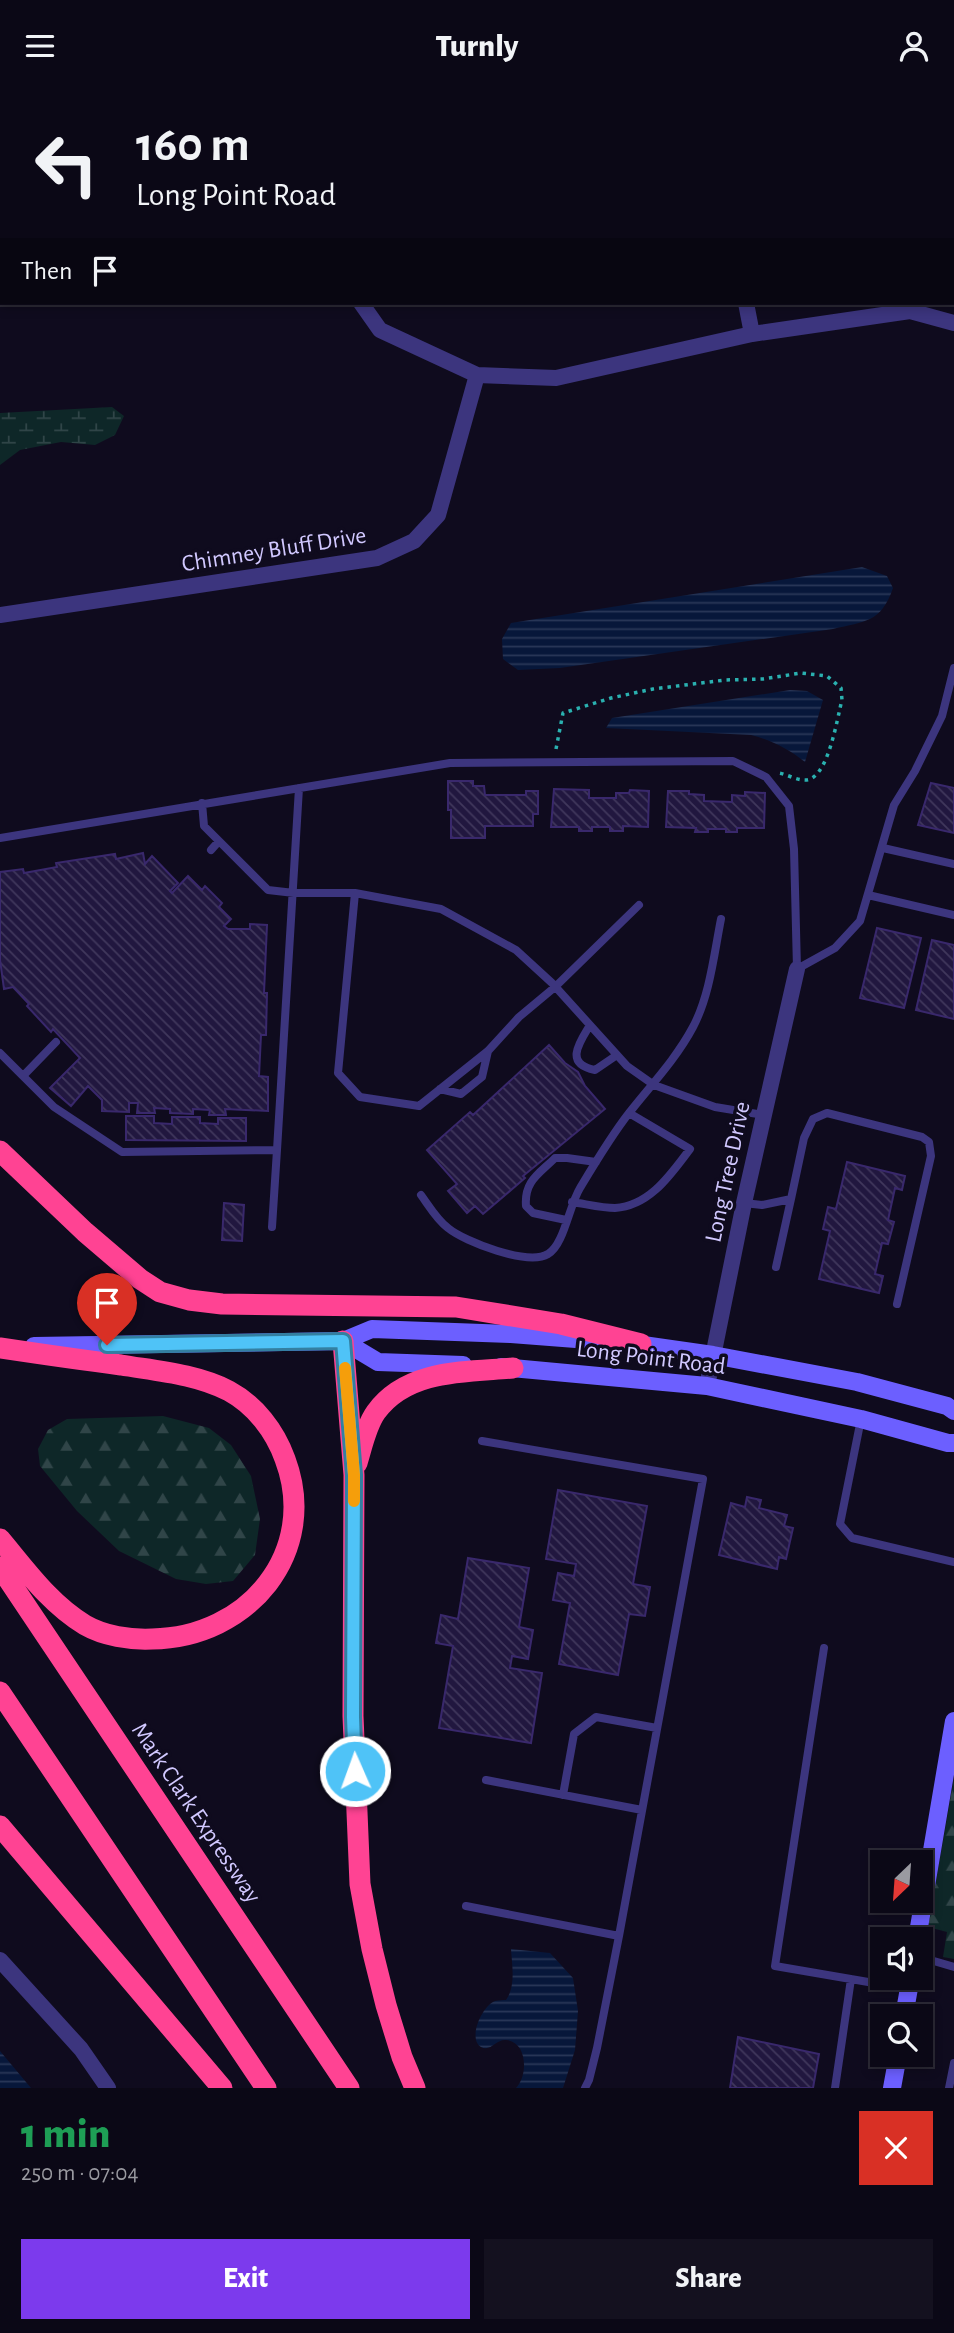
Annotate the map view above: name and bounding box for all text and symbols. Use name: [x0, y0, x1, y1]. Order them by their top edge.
icon: menu: [21, 27, 59, 65]
icon: person: [895, 27, 933, 65]
text: Turnly: [436, 30, 518, 62]
icon: left: [21, 119, 112, 210]
text: 160 m: [136, 121, 250, 170]
text: Long Point Road: [136, 179, 336, 211]
icon: arrive: [86, 252, 124, 290]
text: Then: [21, 258, 72, 284]
street label: Chimney Bluff Drive: [180, 524, 368, 576]
street label: Long Tree Drive: [701, 1099, 755, 1245]
pin: [77, 1273, 137, 1345]
icon: arrive: [88, 1284, 126, 1322]
street label: Long Point Road: [575, 1337, 727, 1379]
street label: Mark Clark Expressway: [127, 1719, 265, 1907]
position arrow: [318, 1734, 392, 1808]
north arrow: [870, 1850, 933, 1913]
map controls: [870, 1850, 933, 2067]
button: sound: [870, 1927, 933, 1990]
button: search: [870, 2004, 933, 2067]
button: close: [859, 2111, 933, 2185]
text: 1 min: [21, 2113, 110, 2155]
text: 250 m · 07:04: [21, 2162, 138, 2185]
button: Exit: [21, 2239, 470, 2319]
button: Share: [484, 2239, 933, 2319]

